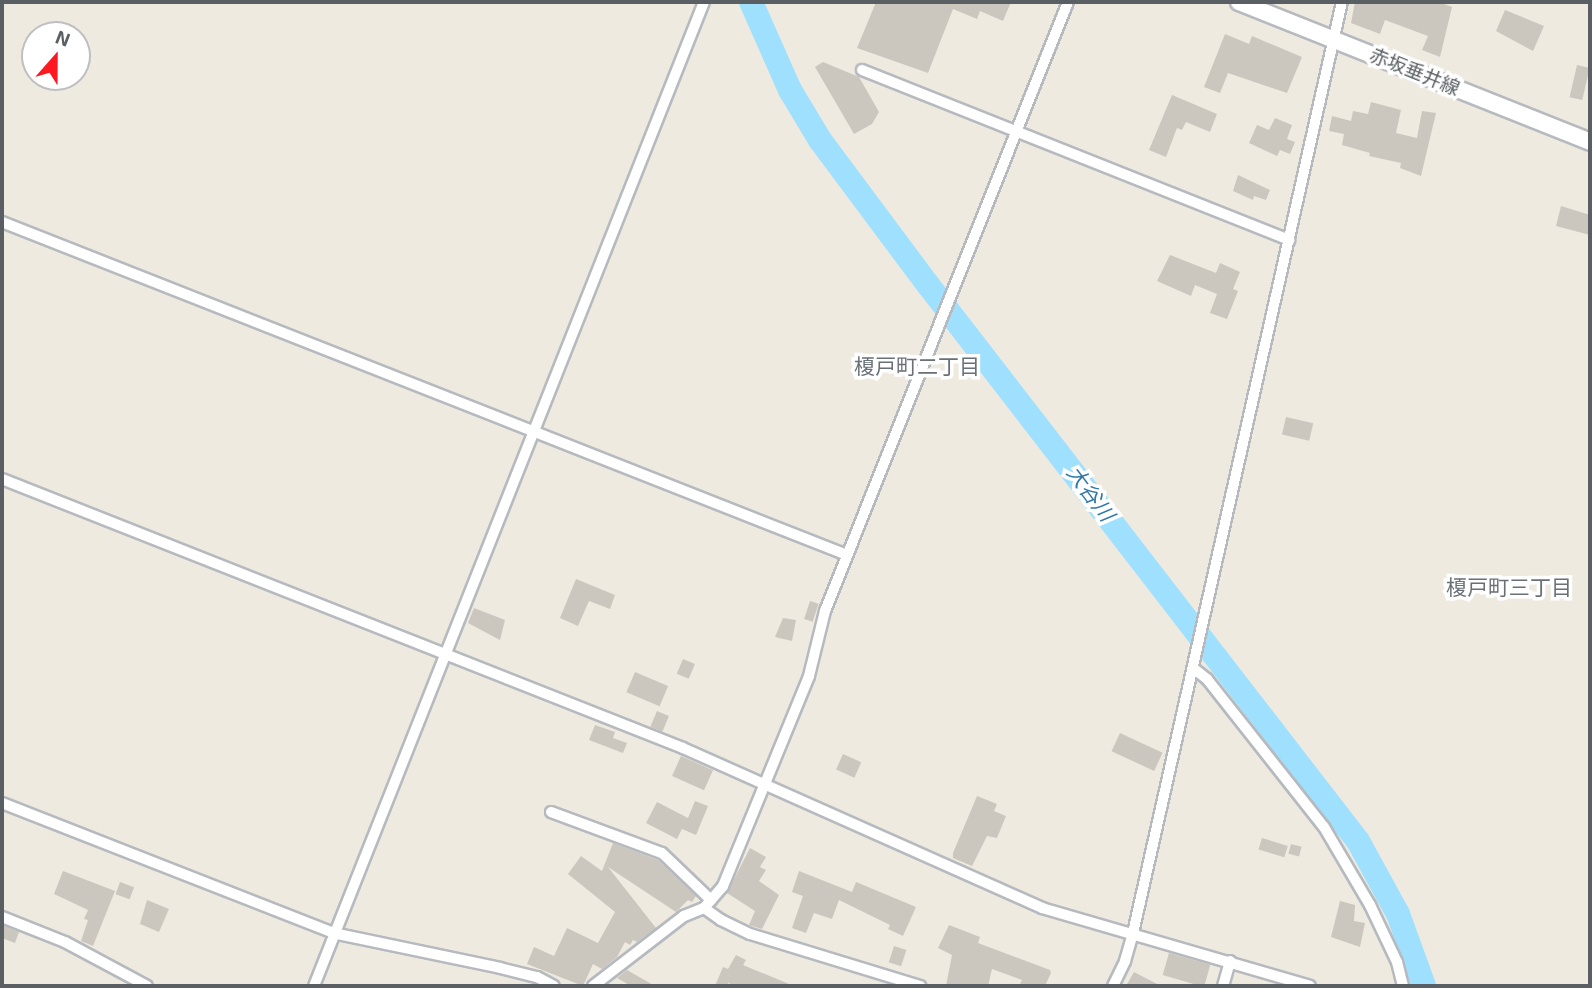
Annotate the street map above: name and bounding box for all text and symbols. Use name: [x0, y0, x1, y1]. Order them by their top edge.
north arrow: [21, 21, 91, 91]
text: N: [52, 25, 74, 51]
street label: 赤坂垂井線: [1367, 43, 1463, 99]
district label: 榎戸町二丁目: [854, 353, 980, 379]
water label: 大谷川: [1062, 460, 1120, 526]
district label: 榎戸町三丁目: [1446, 574, 1572, 600]

